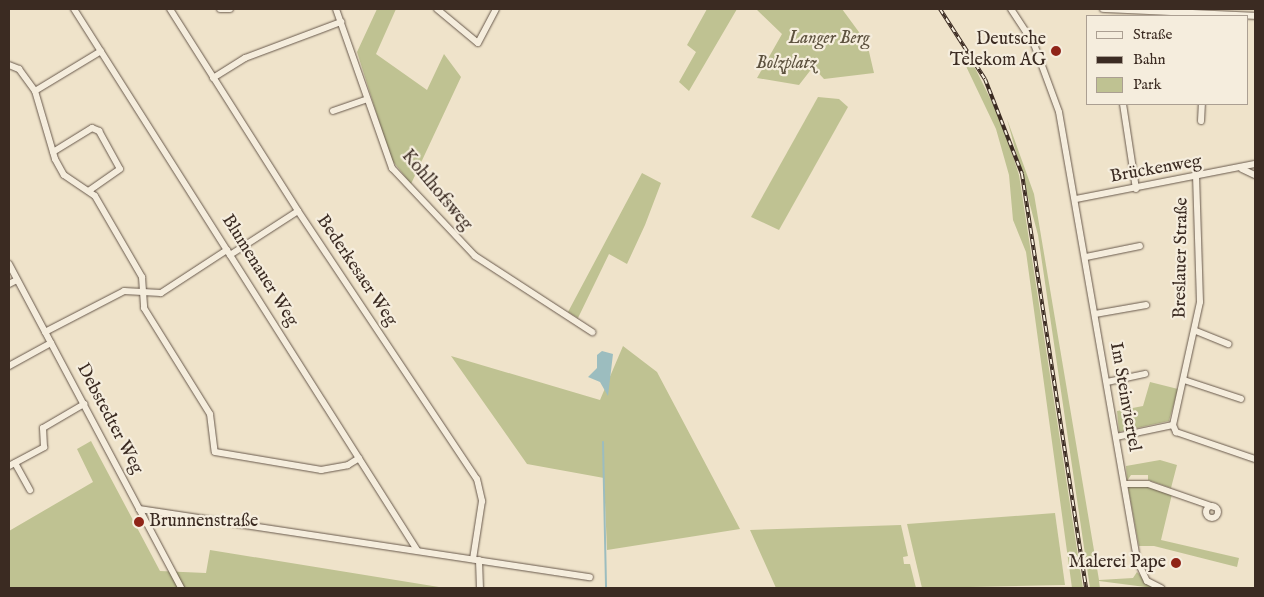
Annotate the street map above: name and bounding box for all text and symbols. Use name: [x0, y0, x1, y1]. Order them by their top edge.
legend: [1086, 15, 1249, 105]
text: Straße: [1133, 25, 1172, 44]
park label: Langer Berg: [788, 28, 870, 50]
place label: Deutsche Telekom AG: [950, 30, 1046, 72]
marker: Deutsche Telekom AG: [1050, 45, 1062, 57]
text: Bahn: [1133, 50, 1165, 69]
park label: Bolzplatz: [756, 53, 816, 75]
text: Park: [1133, 75, 1162, 94]
street label: Kohlhofsweg: [396, 146, 476, 236]
street label: Brückenweg: [1109, 151, 1203, 189]
street label: Breslauer Straße: [1170, 197, 1194, 319]
street label: Blumenauer Weg: [216, 211, 302, 331]
street label: Bederkesaer Weg: [311, 211, 401, 331]
street label: Im Steinviertel: [1104, 341, 1144, 453]
street label: Debstedter Weg: [71, 360, 147, 478]
place label: Brunnenstraße: [149, 511, 258, 533]
marker: Brunnenstraße: [133, 516, 145, 528]
place label: Malerei Pape: [1068, 552, 1166, 574]
marker: Malerei Pape: [1170, 557, 1182, 569]

